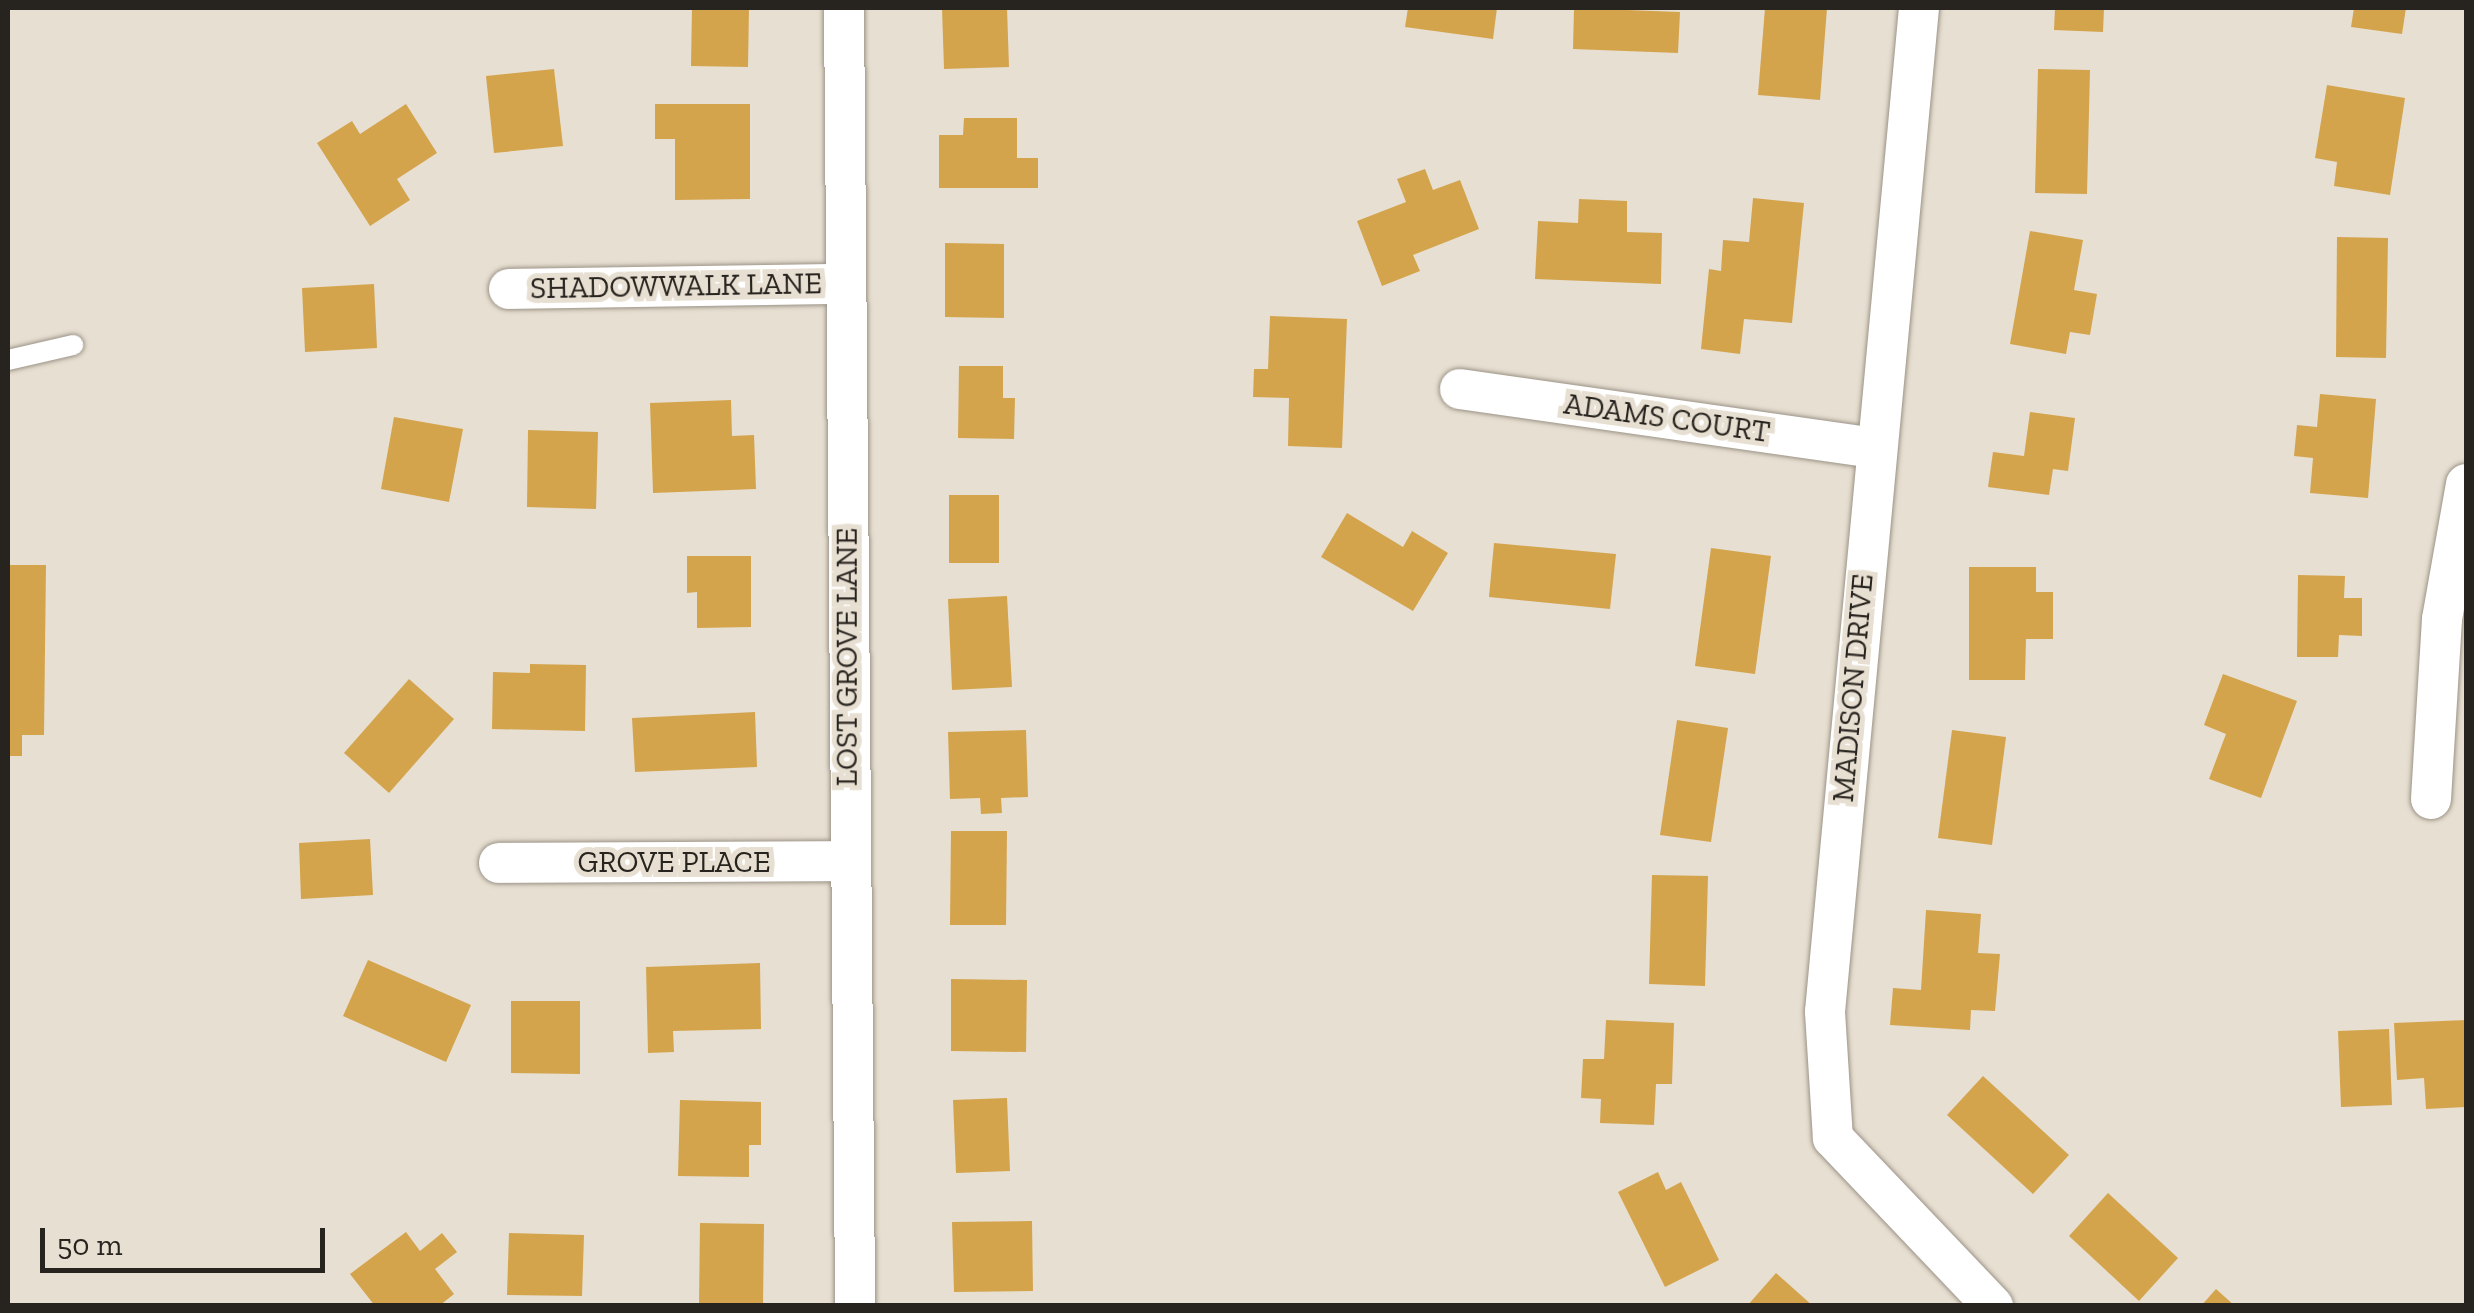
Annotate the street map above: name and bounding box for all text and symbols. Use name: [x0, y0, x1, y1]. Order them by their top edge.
street label: SHADOWWALK LANE: [530, 265, 822, 307]
street label: ADAMS COURT: [1562, 386, 1772, 450]
street label: LOST GROVE LANE: [829, 527, 865, 787]
street label: MADISON DRIVE: [1825, 572, 1881, 804]
street label: GROVE PLACE: [577, 844, 771, 880]
scale bar: [45, 1208, 330, 1270]
text: 50 m: [57, 1227, 122, 1263]

